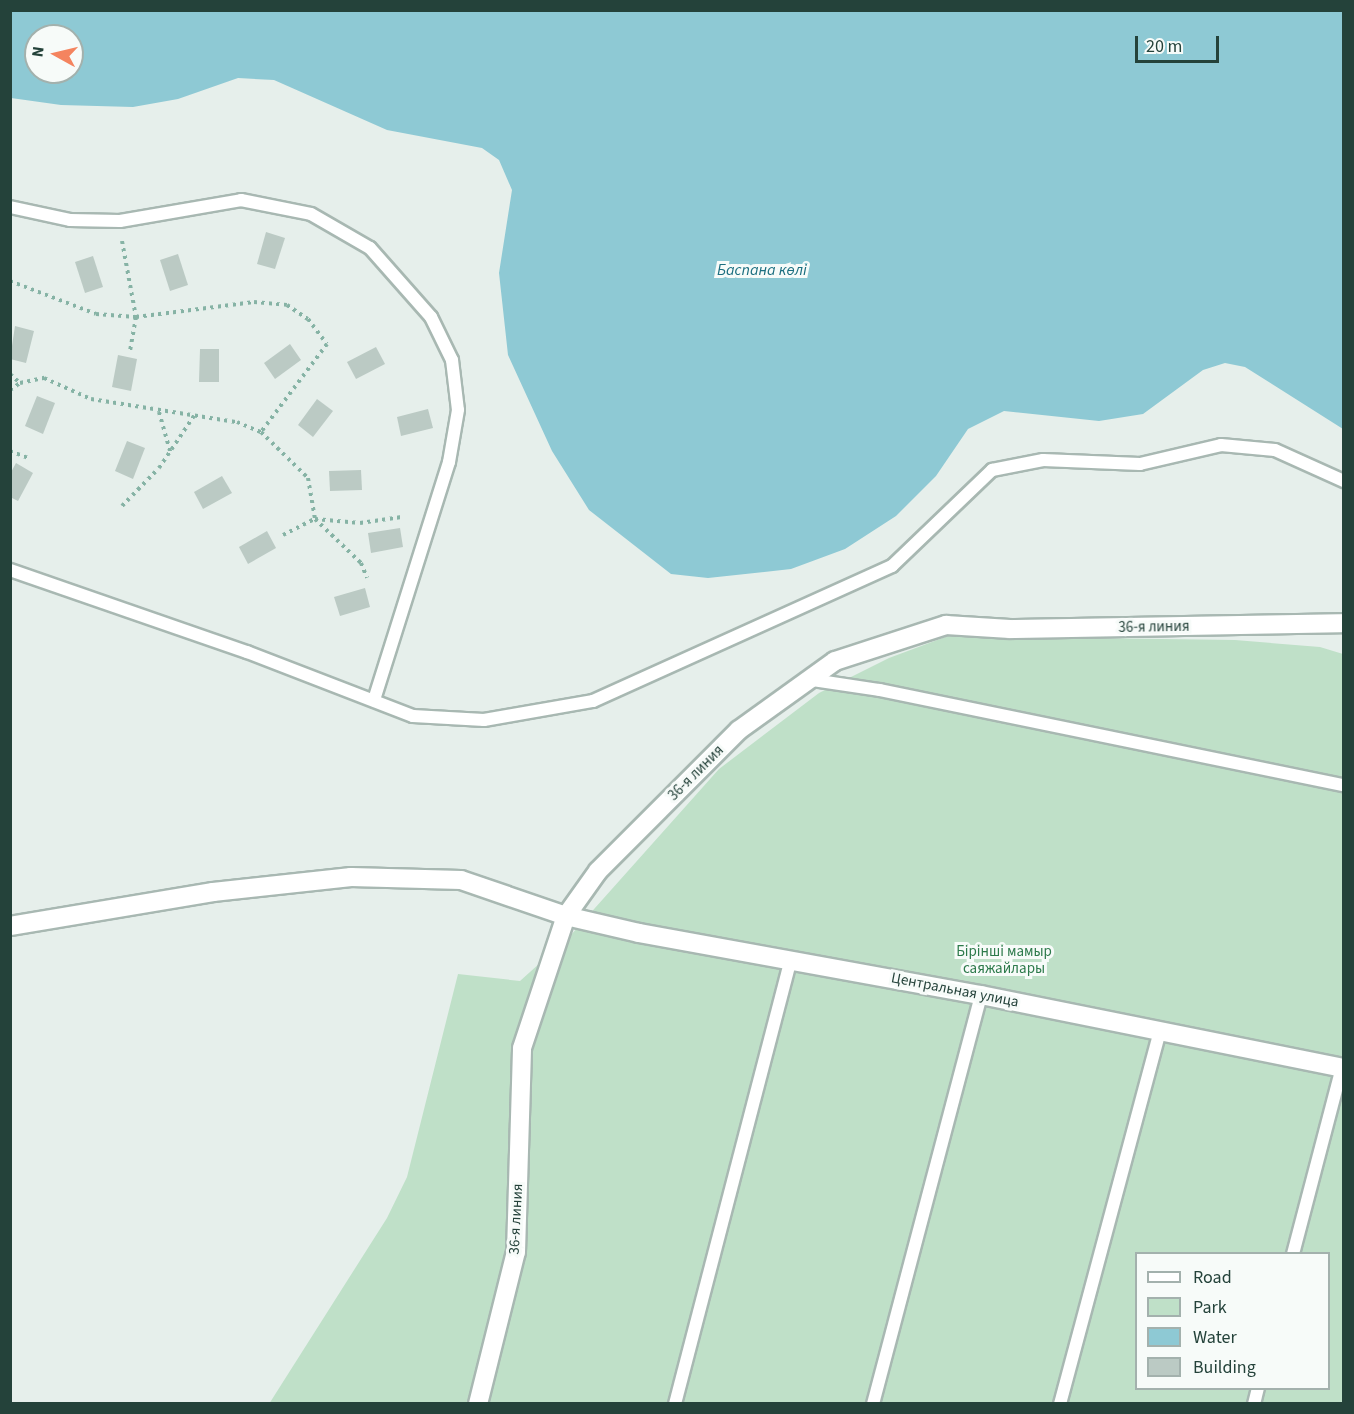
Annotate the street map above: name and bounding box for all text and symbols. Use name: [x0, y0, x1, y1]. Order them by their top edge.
north arrow: [24, 24, 84, 84]
scale bar: [1138, 24, 1222, 62]
text: 20 m: [1146, 34, 1182, 59]
text: N: [27, 45, 50, 59]
water label: Баспана көлі: [717, 260, 807, 280]
street label: 36-я линия: [1118, 617, 1190, 637]
street label: 36-я линия: [664, 741, 728, 805]
park label: Бірінші мамыр саяжайлары: [956, 942, 1052, 977]
street label: Центральная улица: [890, 969, 1020, 1011]
street label: 36-я линия: [505, 1183, 527, 1255]
legend: [1135, 1252, 1330, 1390]
text: Road: [1193, 1265, 1232, 1290]
text: Park: [1193, 1295, 1227, 1320]
text: Water: [1193, 1325, 1237, 1350]
text: Building: [1193, 1355, 1256, 1380]

